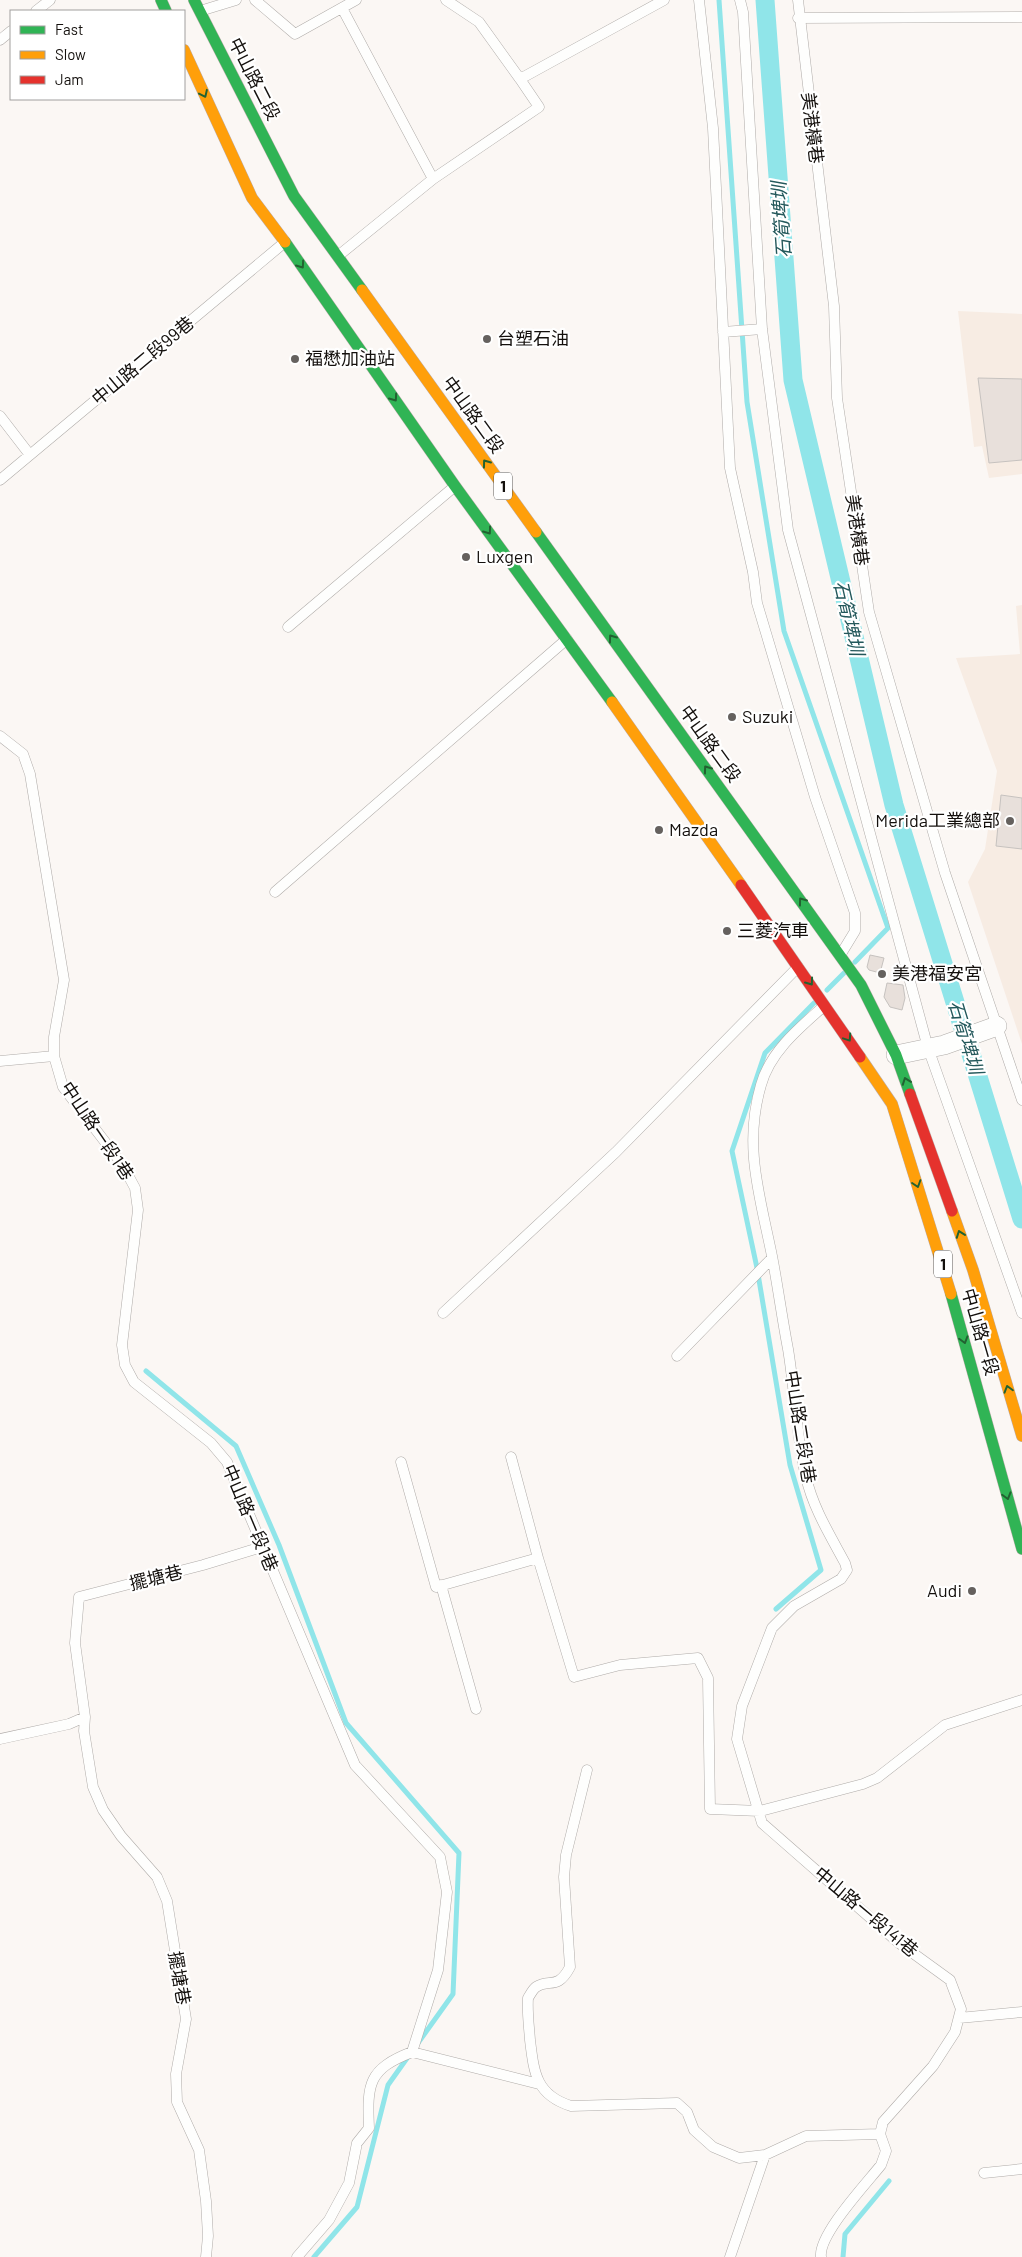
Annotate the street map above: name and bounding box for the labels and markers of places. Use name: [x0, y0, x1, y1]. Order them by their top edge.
place label: 台塑石油: [497, 327, 569, 349]
marker: 台塑石油: [481, 333, 493, 345]
place label: 福懋加油站: [305, 347, 395, 369]
marker: 福懋加油站: [289, 353, 301, 365]
place label: Luxgen: [476, 545, 533, 567]
marker: Luxgen: [460, 551, 472, 563]
place label: Suzuki: [742, 705, 793, 727]
marker: Suzuki: [726, 711, 738, 723]
place label: Merida工業總部: [875, 809, 1000, 831]
marker: Merida工業總部: [1004, 815, 1016, 827]
place label: Mazda: [669, 818, 718, 840]
marker: Mazda: [653, 824, 665, 836]
place label: 三菱汽車: [737, 919, 809, 941]
marker: 三菱汽車: [721, 925, 733, 937]
place label: 美港福安宮: [892, 962, 982, 984]
marker: 美港福安宮: [876, 968, 888, 980]
place label: Audi: [927, 1579, 962, 1601]
marker: Audi: [966, 1585, 978, 1597]

